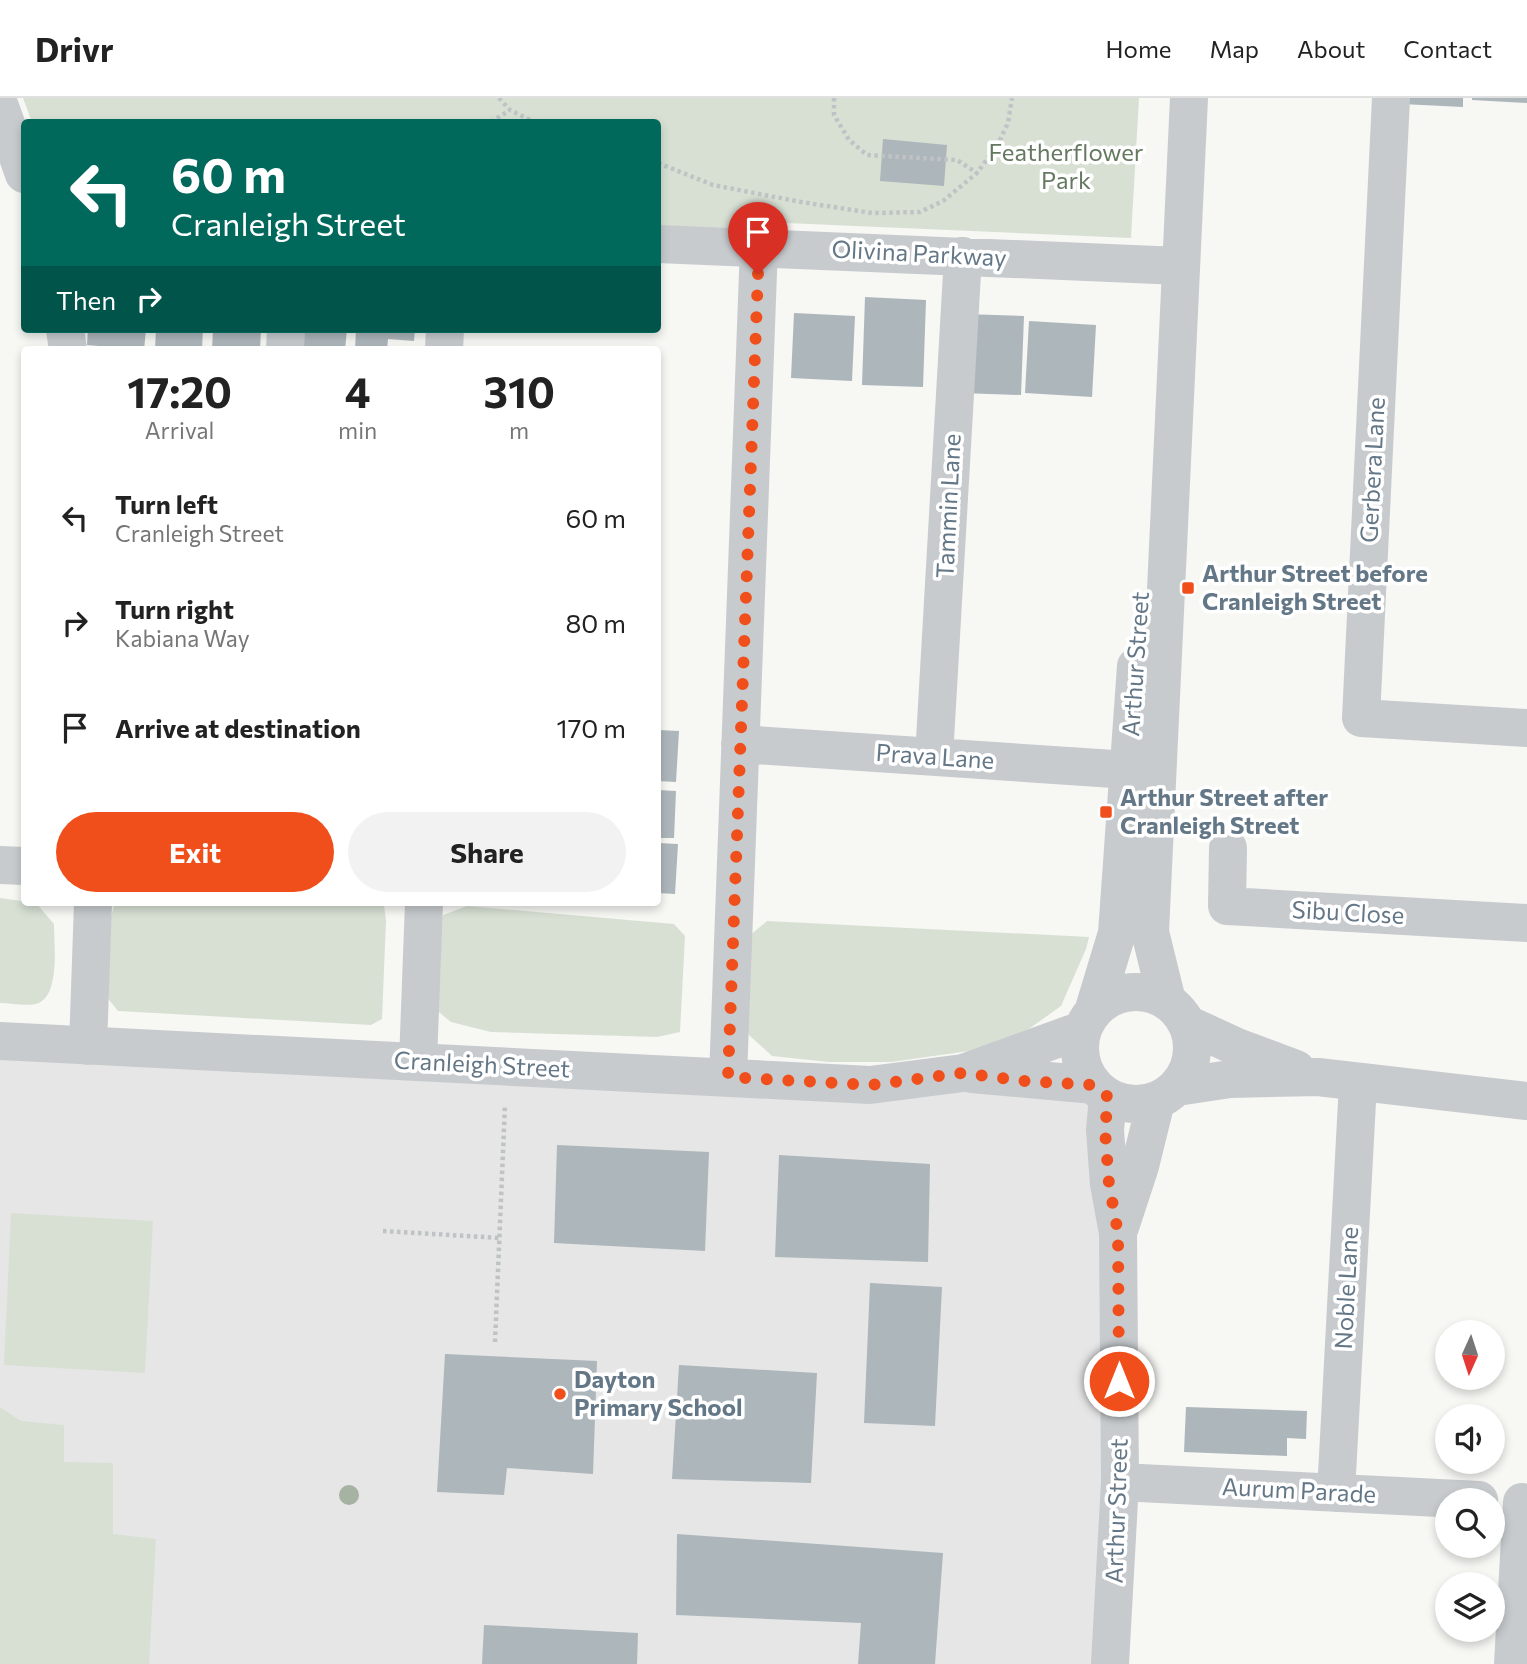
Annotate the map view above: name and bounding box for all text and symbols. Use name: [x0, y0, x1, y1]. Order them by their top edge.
text: Drivr: [35, 28, 114, 69]
text: Home: [1106, 34, 1172, 63]
text: Map: [1210, 34, 1259, 63]
text: About: [1297, 34, 1365, 63]
text: Contact: [1403, 34, 1492, 63]
park label: Featherflower Park: [989, 137, 1144, 194]
text: 60 m: [171, 143, 286, 203]
icon: left: [56, 147, 147, 238]
pin: [728, 202, 788, 274]
text: Cranleigh Street: [171, 203, 406, 243]
icon: arrive: [739, 213, 777, 251]
street label: Olivina Parkway: [831, 233, 1007, 272]
icon: right: [130, 280, 168, 318]
text: Then: [56, 284, 116, 315]
text: 17:20: [127, 365, 232, 417]
text: 4: [345, 365, 371, 417]
text: 310: [483, 365, 555, 417]
street label: Gerbera Lane: [1353, 396, 1390, 544]
text: Arrival: [145, 416, 214, 444]
text: min: [338, 416, 377, 444]
text: m: [509, 416, 529, 444]
street label: Tammin Lane: [929, 433, 966, 579]
text: Turn left: [115, 488, 218, 519]
icon: left: [56, 499, 94, 537]
text: 60 m: [566, 502, 626, 533]
text: Cranleigh Street: [115, 519, 284, 547]
place label: Arthur Street before Cranleigh Street: [1202, 558, 1428, 615]
marker: Arthur Street before Cranleigh Street: [1180, 580, 1196, 596]
street label: Arthur Street: [1115, 590, 1154, 737]
text: Turn right: [115, 593, 234, 624]
icon: right: [56, 604, 94, 642]
text: 80 m: [566, 607, 626, 638]
text: Kabiana Way: [115, 624, 250, 652]
icon: arrive: [56, 709, 94, 747]
text: Arrive at destination: [115, 712, 361, 743]
text: 170 m: [557, 712, 626, 743]
street label: Prava Lane: [875, 737, 995, 774]
place label: Arthur Street after Cranleigh Street: [1120, 782, 1328, 839]
marker: Arthur Street after Cranleigh Street: [1098, 804, 1114, 820]
button: Exit: [56, 812, 334, 892]
button: Share: [348, 812, 626, 892]
street label: Sibu Close: [1291, 894, 1405, 929]
street label: Cranleigh Street: [393, 1044, 571, 1083]
street label: Noble Lane: [1328, 1226, 1363, 1350]
north arrow: [1435, 1320, 1505, 1390]
map controls: [1435, 1320, 1505, 1642]
position arrow: [1082, 1344, 1156, 1418]
place label: Dayton Primary School: [574, 1364, 743, 1421]
marker: Dayton Primary School: [552, 1386, 568, 1402]
button: sound: [1435, 1404, 1505, 1474]
street label: Arthur Street: [1098, 1438, 1133, 1584]
street label: Aurum Parade: [1221, 1471, 1377, 1508]
button: search: [1435, 1488, 1505, 1558]
button: layers: [1435, 1572, 1505, 1642]

